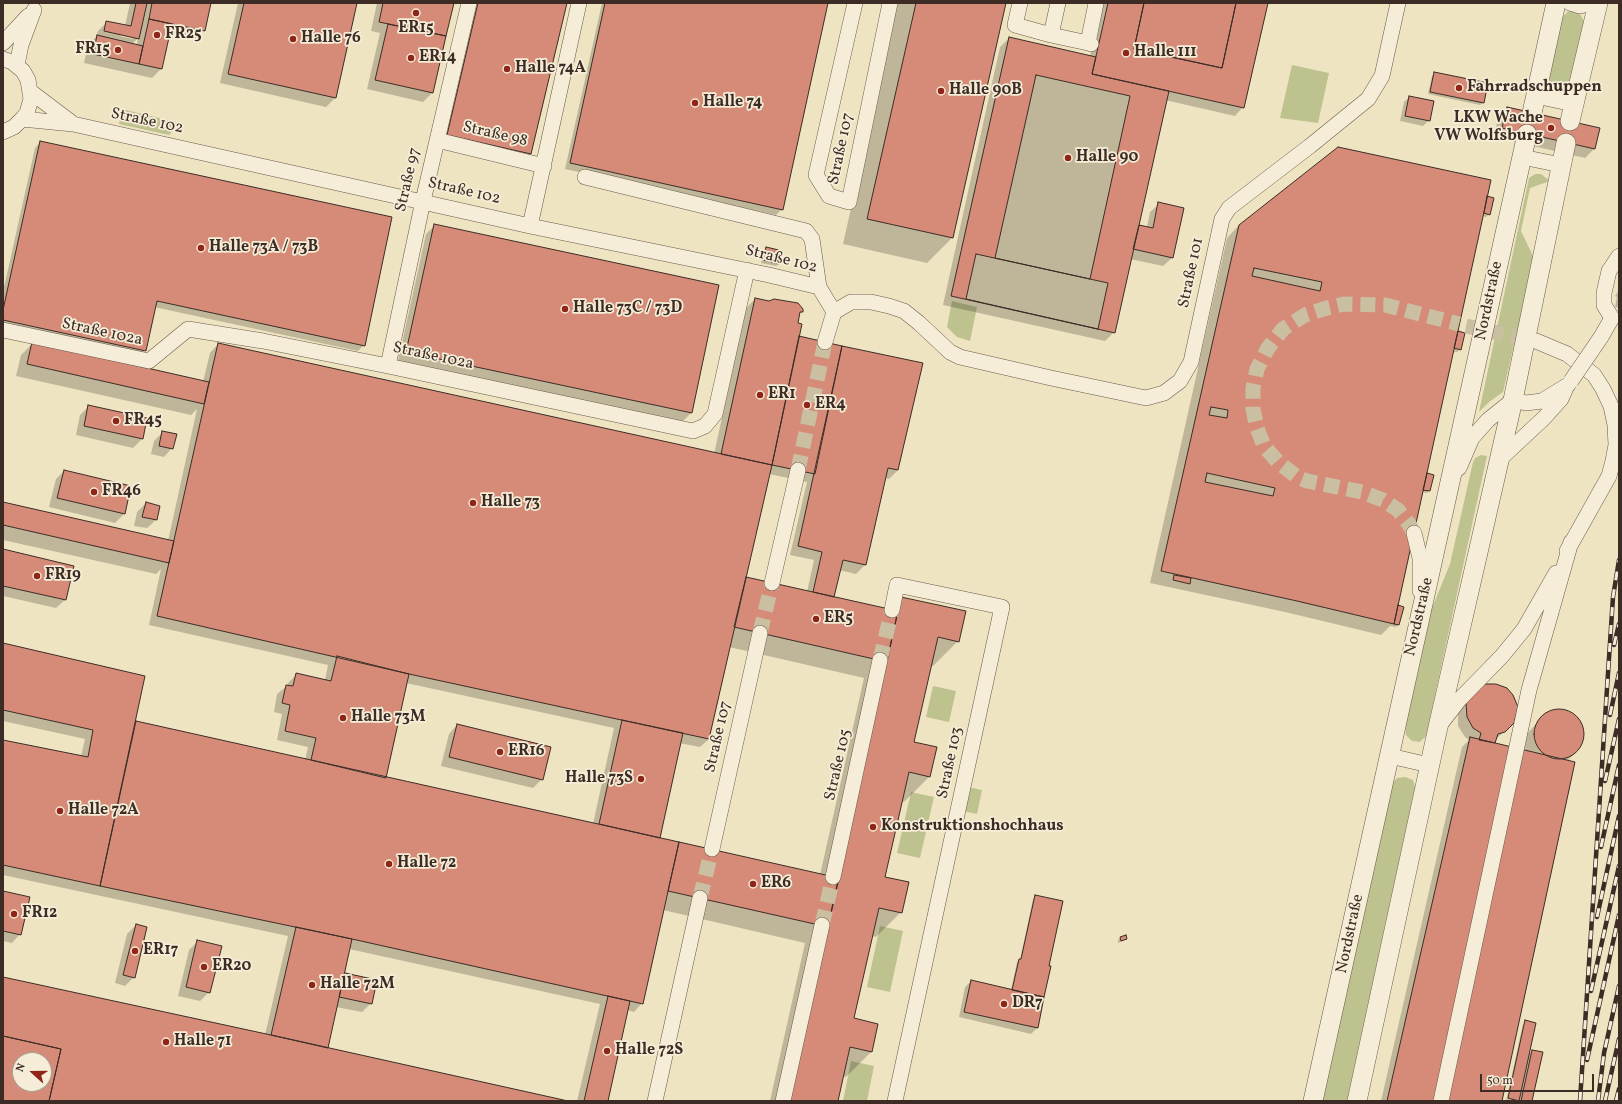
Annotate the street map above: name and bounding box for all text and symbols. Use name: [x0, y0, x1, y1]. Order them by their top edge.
marker: ER15: [411, 8, 421, 18]
place label: ER15: [398, 19, 434, 39]
place label: FR25: [165, 25, 202, 45]
place label: Halle 76: [301, 29, 361, 49]
marker: FR25: [152, 30, 162, 40]
marker: Halle 76: [288, 34, 298, 44]
place label: FR15: [75, 40, 110, 60]
place label: Halle 111: [1134, 43, 1197, 63]
marker: FR15: [113, 45, 123, 55]
place label: ER14: [419, 48, 456, 68]
marker: Halle 111: [1121, 48, 1131, 58]
marker: ER14: [406, 53, 416, 63]
place label: Halle 74A: [515, 59, 586, 79]
marker: Halle 74A: [502, 64, 512, 74]
place label: Fahrradschuppen: [1467, 78, 1602, 98]
place label: Halle 90B: [949, 81, 1022, 101]
marker: Fahrradschuppen: [1454, 83, 1464, 93]
marker: Halle 90B: [936, 86, 946, 96]
place label: Halle 74: [703, 93, 763, 113]
marker: Halle 74: [690, 98, 700, 108]
street label: Straße 102: [109, 105, 185, 139]
place label: LKW Wache VW Wolfsburg: [1434, 109, 1543, 147]
street label: Straße 107: [825, 111, 859, 187]
street label: Straße 98: [461, 118, 529, 152]
marker: LKW Wache VW Wolfsburg: [1546, 123, 1556, 133]
street label: Straße 97: [392, 146, 426, 214]
place label: Halle 90: [1076, 148, 1138, 168]
marker: Halle 90: [1063, 153, 1073, 163]
street label: Straße 102: [426, 174, 502, 210]
street label: Straße 101: [1175, 236, 1209, 310]
place label: Halle 73A / 73B: [209, 238, 318, 258]
street label: Straße 102: [743, 242, 819, 278]
marker: Halle 73A / 73B: [196, 243, 206, 253]
street label: Nordstraße: [1472, 260, 1508, 342]
place label: Halle 73C / 73D: [573, 299, 682, 319]
marker: Halle 73C / 73D: [560, 304, 570, 314]
street label: Straße 102a: [60, 315, 144, 351]
street label: Straße 102a: [391, 339, 475, 375]
place label: ER1: [768, 385, 796, 405]
marker: ER1: [755, 390, 765, 400]
place label: ER4: [815, 395, 846, 415]
marker: ER4: [802, 400, 812, 410]
place label: FR45: [124, 411, 162, 431]
marker: FR45: [111, 416, 121, 426]
place label: FR46: [102, 482, 141, 502]
marker: FR46: [89, 487, 99, 497]
place label: Halle 73: [481, 493, 540, 513]
marker: Halle 73: [468, 498, 478, 508]
place label: FR19: [45, 566, 81, 586]
marker: FR19: [32, 571, 42, 581]
street label: Nordstraße: [1402, 576, 1438, 658]
place label: ER5: [824, 609, 853, 629]
marker: ER5: [811, 614, 821, 624]
street label: Straße 107: [701, 699, 737, 775]
place label: Halle 73M: [351, 708, 425, 728]
marker: Halle 73M: [338, 713, 348, 723]
street label: Straße 103: [934, 725, 968, 801]
street label: Straße 105: [821, 727, 857, 803]
place label: ER16: [508, 742, 544, 762]
marker: ER16: [495, 747, 505, 757]
place label: Halle 73S: [565, 769, 633, 789]
marker: Halle 73S: [636, 774, 646, 784]
place label: Halle 72A: [68, 801, 139, 821]
marker: Halle 72A: [55, 806, 65, 816]
place label: Konstruktionshochhaus: [881, 817, 1064, 837]
marker: Konstruktionshochhaus: [868, 822, 878, 832]
place label: Halle 72: [397, 854, 456, 874]
marker: Halle 72: [384, 859, 394, 869]
place label: ER6: [761, 874, 791, 894]
marker: ER6: [748, 879, 758, 889]
street label: Nordstraße: [1333, 893, 1369, 975]
place label: FR12: [22, 904, 57, 924]
marker: FR12: [9, 909, 19, 919]
place label: ER17: [143, 941, 178, 961]
marker: ER17: [130, 946, 140, 956]
place label: ER20: [212, 957, 251, 977]
marker: ER20: [199, 962, 209, 972]
place label: Halle 72M: [320, 975, 395, 995]
marker: Halle 72M: [307, 980, 317, 990]
place label: DR7: [1012, 994, 1043, 1014]
marker: DR7: [999, 999, 1009, 1009]
place label: Halle 71: [174, 1032, 232, 1052]
marker: Halle 71: [161, 1037, 171, 1047]
place label: Halle 72S: [615, 1041, 683, 1061]
marker: Halle 72S: [602, 1046, 612, 1056]
north arrow: [12, 1052, 52, 1092]
text: N: [13, 1061, 30, 1074]
scale bar: [1482, 1066, 1596, 1092]
text: 50 m: [1487, 1073, 1513, 1089]

